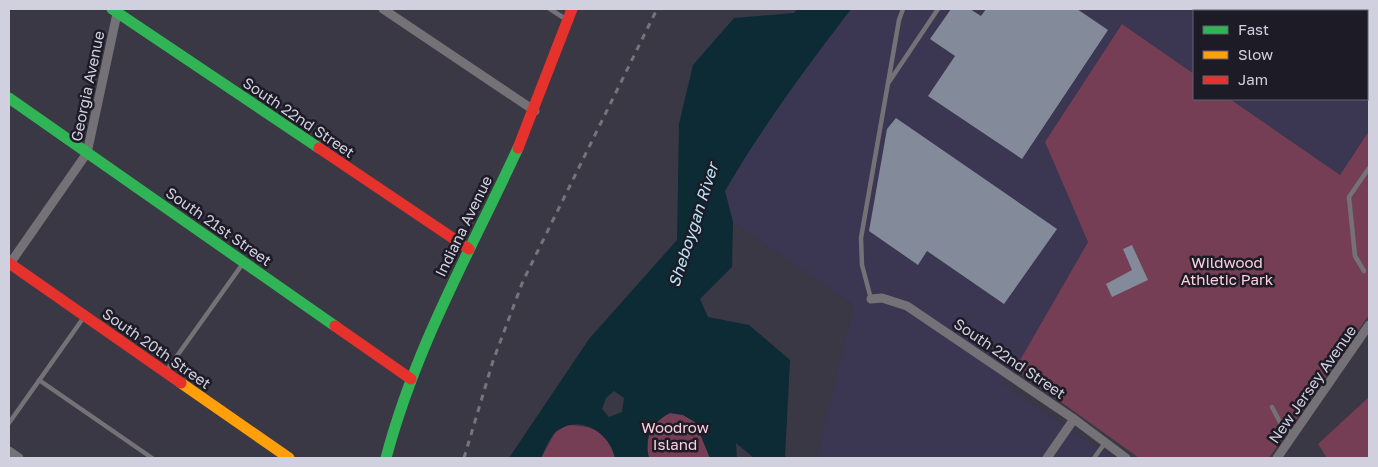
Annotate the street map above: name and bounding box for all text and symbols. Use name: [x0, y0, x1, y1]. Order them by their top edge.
legend: [1193, 10, 1368, 100]
text: Fast: [1238, 20, 1269, 38]
street label: Georgia Avenue: [67, 29, 108, 143]
text: Slow: [1238, 45, 1273, 63]
text: Jam: [1238, 70, 1268, 88]
street label: South 22nd Street: [240, 73, 358, 161]
water label: Sheboygan River: [664, 158, 723, 290]
street label: Indiana Avenue: [431, 172, 495, 279]
street label: South 21st Street: [163, 183, 275, 269]
park label: Wildwood Athletic Park: [1181, 253, 1274, 288]
street label: South 20th Street: [99, 304, 215, 392]
street label: South 22nd Street: [951, 314, 1069, 402]
street label: New Jersey Avenue: [1264, 321, 1360, 447]
park label: Woodrow Island: [641, 418, 709, 453]

